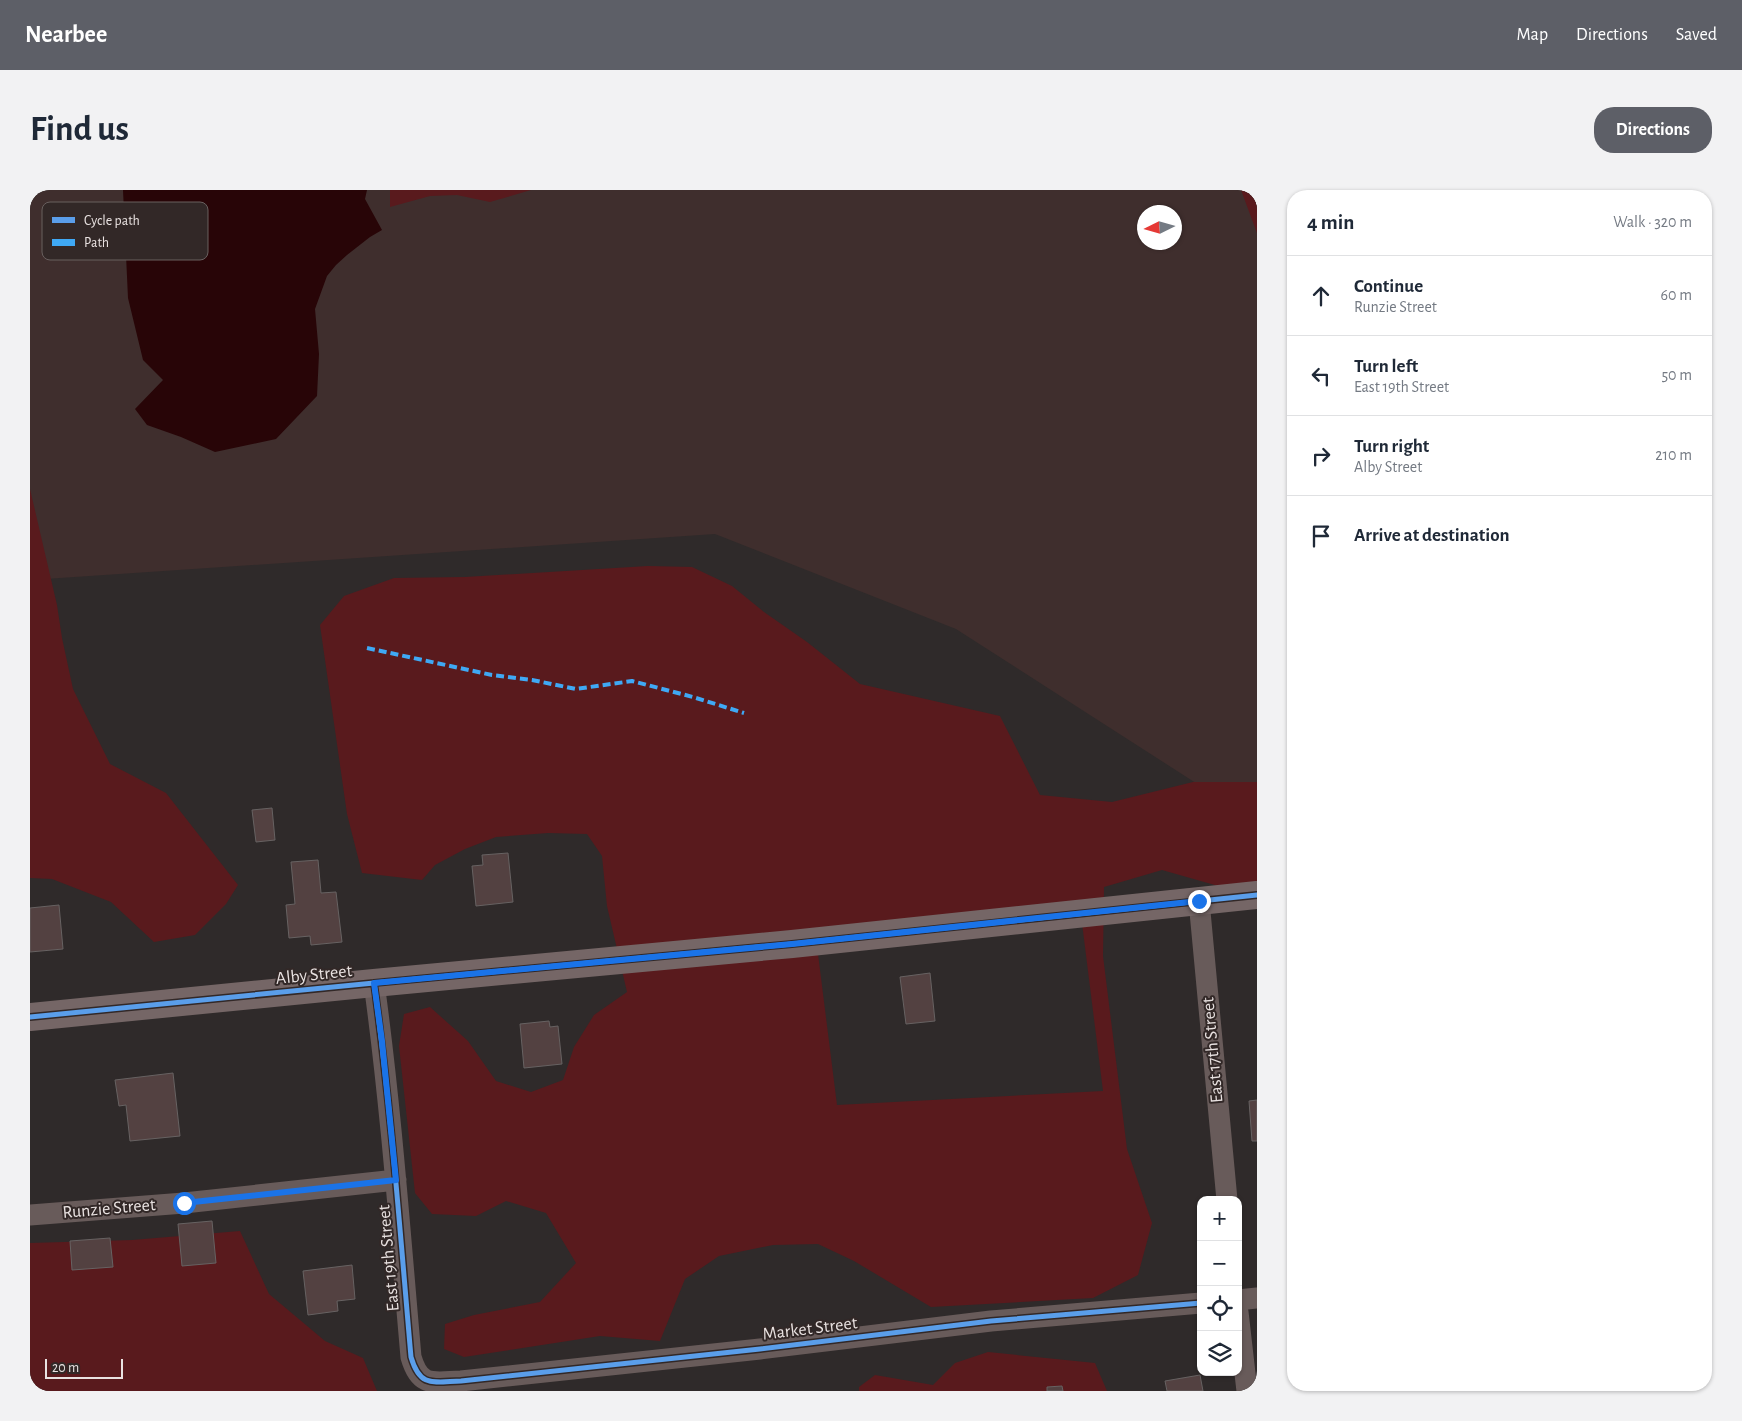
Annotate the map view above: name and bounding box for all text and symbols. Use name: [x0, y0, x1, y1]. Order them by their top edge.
text: Nearbee: [25, 23, 107, 47]
text: Map: [1517, 26, 1548, 44]
text: Directions: [1576, 26, 1648, 44]
text: Saved: [1676, 26, 1717, 44]
button: Directions: [1594, 107, 1712, 153]
text: Find us: [30, 112, 129, 147]
legend: [42, 202, 208, 260]
north arrow: [1137, 205, 1182, 250]
text: 4 min: [1307, 212, 1354, 233]
text: Cycle path: [84, 214, 140, 228]
text: Walk · 320 m: [1613, 214, 1692, 230]
text: Path: [84, 236, 109, 250]
text: Continue: [1354, 277, 1423, 296]
icon: ahead: [1307, 282, 1335, 310]
text: 60 m: [1661, 287, 1692, 303]
text: Runzie Street: [1354, 299, 1437, 315]
text: Turn left: [1354, 357, 1418, 376]
icon: left: [1307, 362, 1335, 390]
text: 50 m: [1661, 367, 1692, 383]
text: East 19th Street: [1354, 379, 1449, 395]
text: Turn right: [1354, 437, 1429, 456]
icon: right: [1307, 442, 1335, 470]
text: 210 m: [1655, 447, 1692, 463]
text: Alby Street: [1354, 459, 1422, 475]
icon: arrive: [1307, 522, 1335, 550]
text: Arrive at destination: [1354, 526, 1510, 545]
route end: [1188, 890, 1211, 913]
street label: Alby Street: [275, 962, 353, 988]
street label: East 17th Street: [1199, 996, 1227, 1104]
route start: [173, 1192, 196, 1215]
street label: Runzie Street: [62, 1196, 157, 1222]
map controls: [1197, 1196, 1242, 1376]
button: +: [1197, 1196, 1242, 1241]
street label: East 19th Street: [375, 1204, 403, 1312]
button: −: [1197, 1241, 1242, 1286]
button: locate: [1197, 1286, 1242, 1331]
street label: Market Street: [762, 1314, 859, 1344]
button: layers: [1197, 1331, 1242, 1376]
scale bar: [45, 1356, 122, 1379]
text: 20 m: [52, 1361, 79, 1375]

